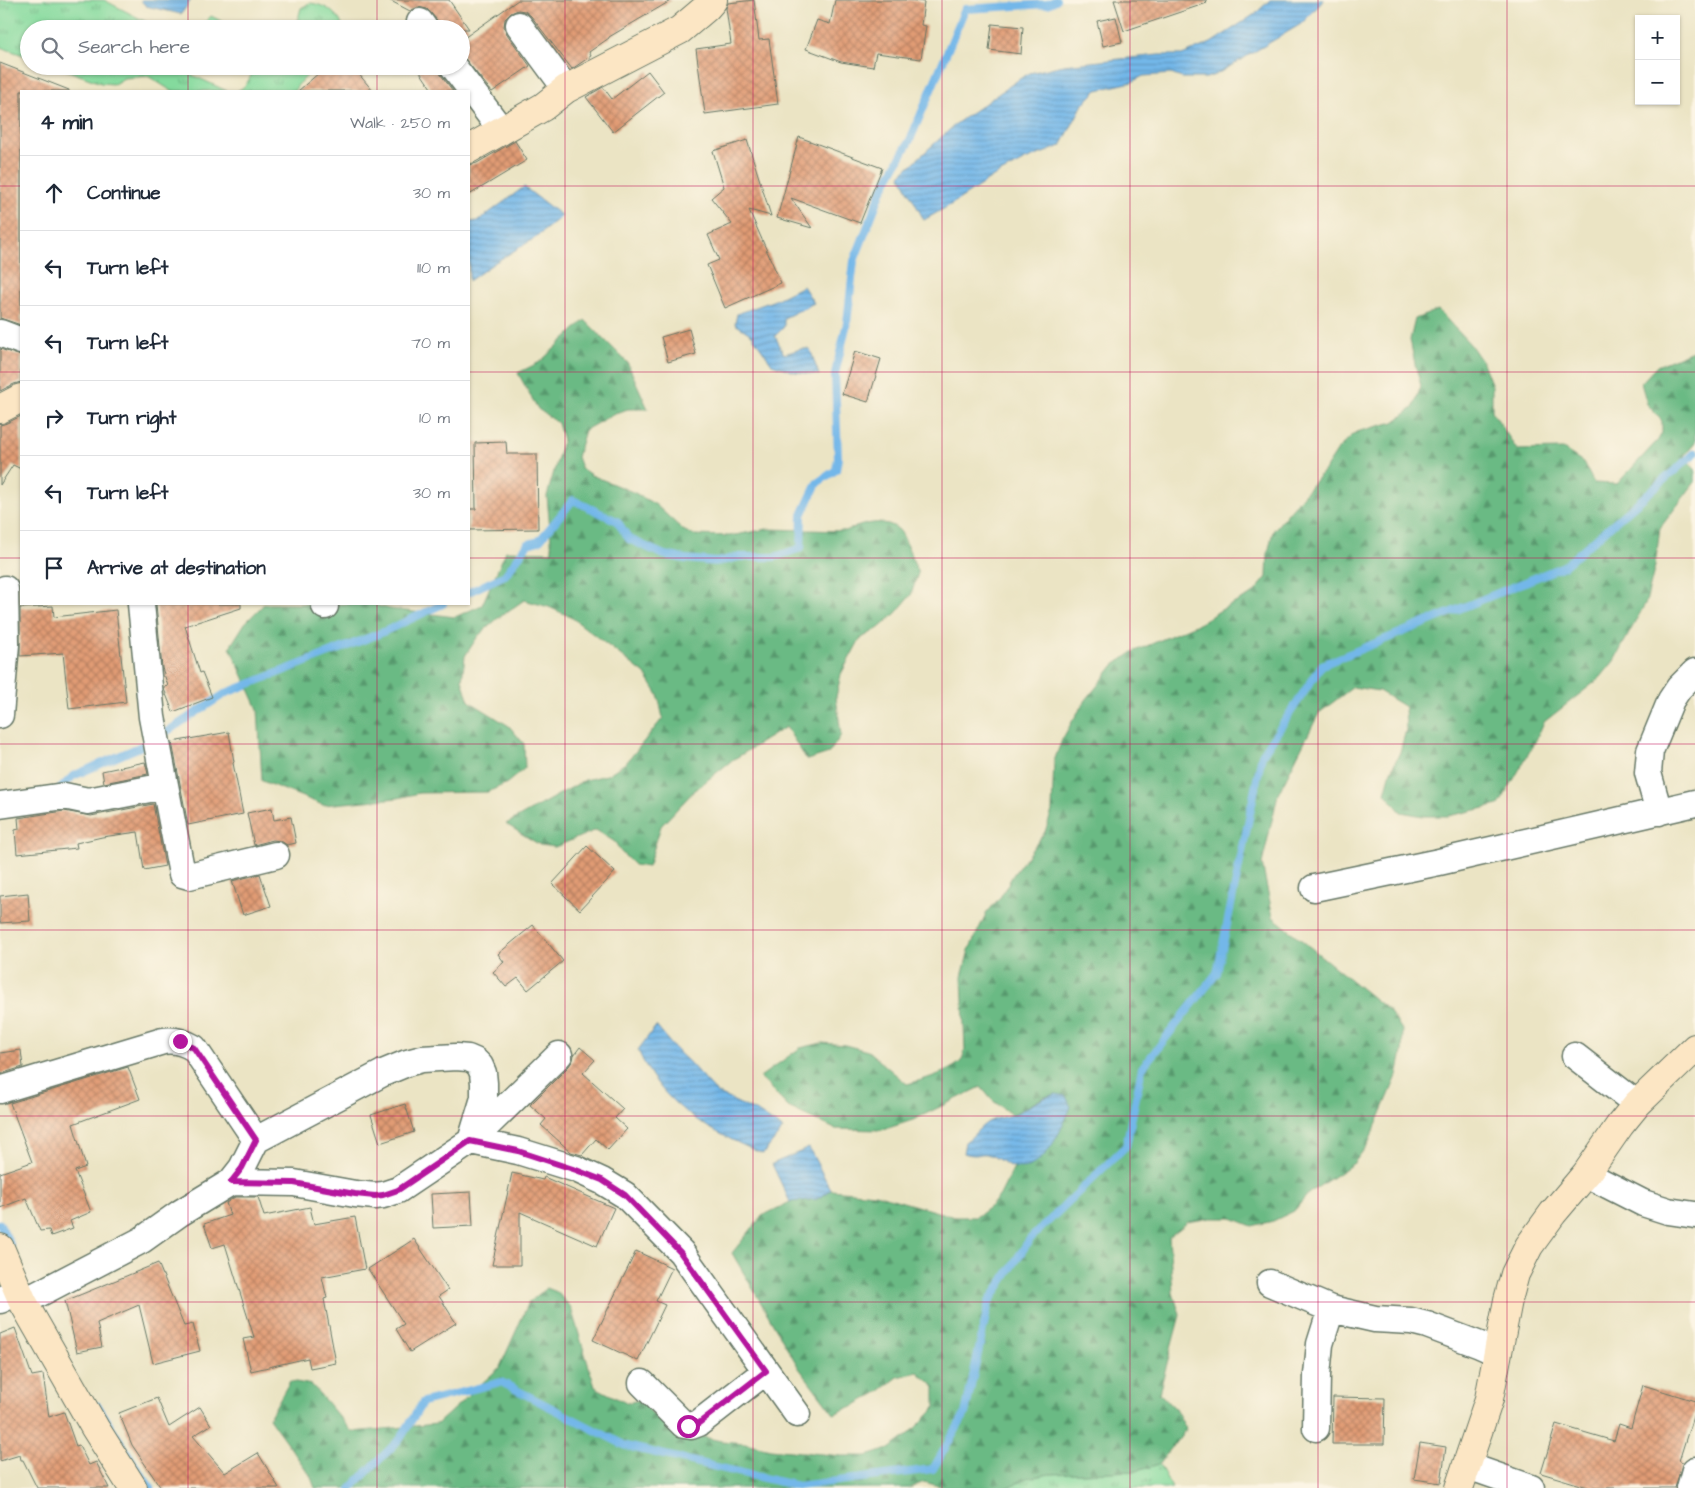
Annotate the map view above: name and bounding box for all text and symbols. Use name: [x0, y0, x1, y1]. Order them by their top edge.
map controls: [1635, 15, 1680, 105]
button: +: [1635, 15, 1680, 60]
search box: [20, 20, 470, 75]
icon: search: [38, 34, 66, 62]
text: Search here: [78, 34, 190, 61]
button: −: [1635, 60, 1680, 105]
text: 4 min: [40, 108, 93, 137]
text: Walk · 250 m: [350, 112, 450, 134]
icon: ahead: [40, 179, 68, 207]
text: Continue: [87, 180, 161, 207]
text: 30 m: [413, 182, 450, 204]
icon: left: [40, 254, 68, 282]
text: Turn left: [87, 255, 168, 282]
text: 110 m: [417, 257, 450, 279]
icon: left: [40, 329, 68, 357]
text: Turn left: [87, 330, 168, 357]
text: 70 m: [411, 332, 450, 354]
icon: right: [40, 404, 68, 432]
text: Turn right: [87, 405, 176, 432]
text: 10 m: [419, 407, 450, 429]
icon: left: [40, 479, 68, 507]
text: Turn left: [87, 480, 168, 507]
text: 30 m: [413, 482, 450, 504]
icon: arrive: [40, 554, 68, 582]
text: Arrive at destination: [87, 555, 266, 582]
route end: [169, 1030, 192, 1053]
route start: [677, 1415, 700, 1438]

